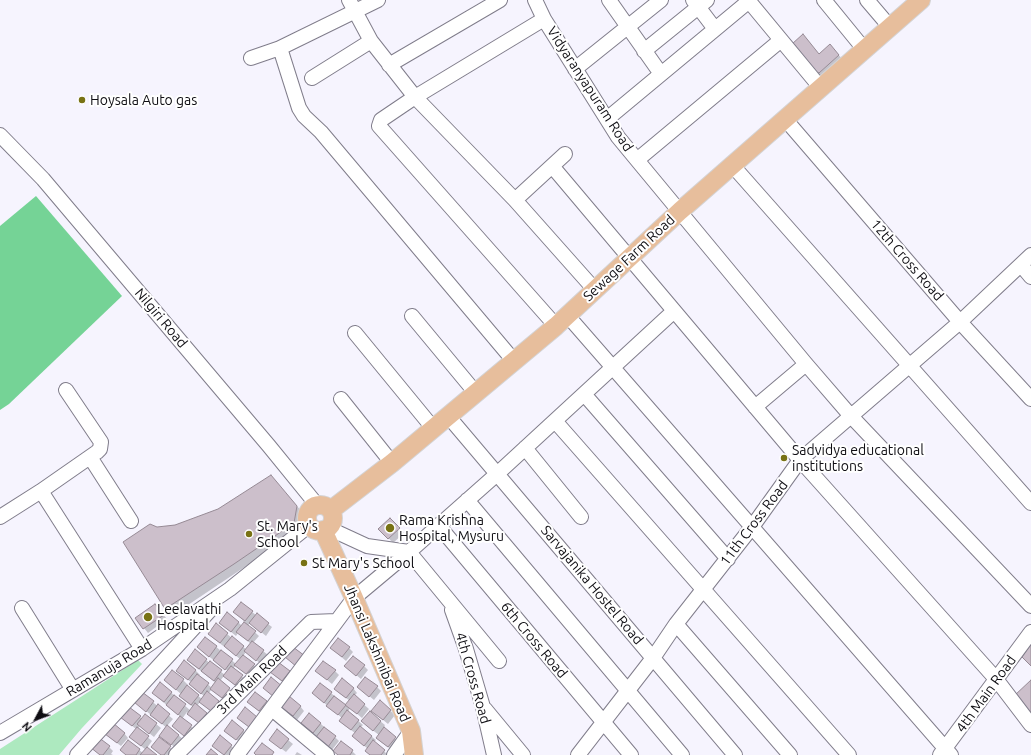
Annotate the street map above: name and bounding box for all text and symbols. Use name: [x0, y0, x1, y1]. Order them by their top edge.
street label: Vidyaranyapuram Road: [543, 23, 637, 155]
place label: Hoysala Auto gas: [90, 92, 197, 108]
marker: Hoysala Auto gas: [77, 95, 87, 105]
street label: Sewage Farm Road: [580, 211, 678, 305]
street label: 12th Cross Road: [867, 216, 947, 304]
street label: Nilgiri Road: [131, 285, 191, 351]
place label: Sadvidya educational institutions: [792, 442, 924, 474]
marker: Sadvidya educational institutions: [779, 453, 789, 463]
street label: 11th Cross Road: [717, 477, 791, 569]
place label: Rama Krishna Hospital, Mysuru: [399, 512, 504, 544]
place label: St. Mary's School: [257, 518, 318, 550]
marker: Rama Krishna Hospital, Mysuru: [384, 522, 396, 534]
street label: Sarvajanika Hostel Road: [537, 522, 647, 648]
marker: St. Mary's School: [244, 529, 254, 539]
place label: St Mary's School: [312, 555, 414, 571]
marker: St Mary's School: [299, 558, 309, 568]
street label: Jhansi Lakshmibai Road: [340, 582, 414, 724]
street label: 6th Cross Road: [497, 598, 571, 682]
place label: Leelavathi Hospital: [157, 601, 221, 634]
marker: Leelavathi Hospital: [142, 611, 154, 623]
street label: 4th Cross Road: [452, 630, 494, 726]
street label: Ramanuja Road: [63, 636, 155, 700]
street label: 3rd Main Road: [214, 642, 290, 718]
street label: 4th Main Road: [953, 652, 1019, 736]
north arrow: [16, 699, 56, 739]
text: N: [20, 720, 34, 734]

